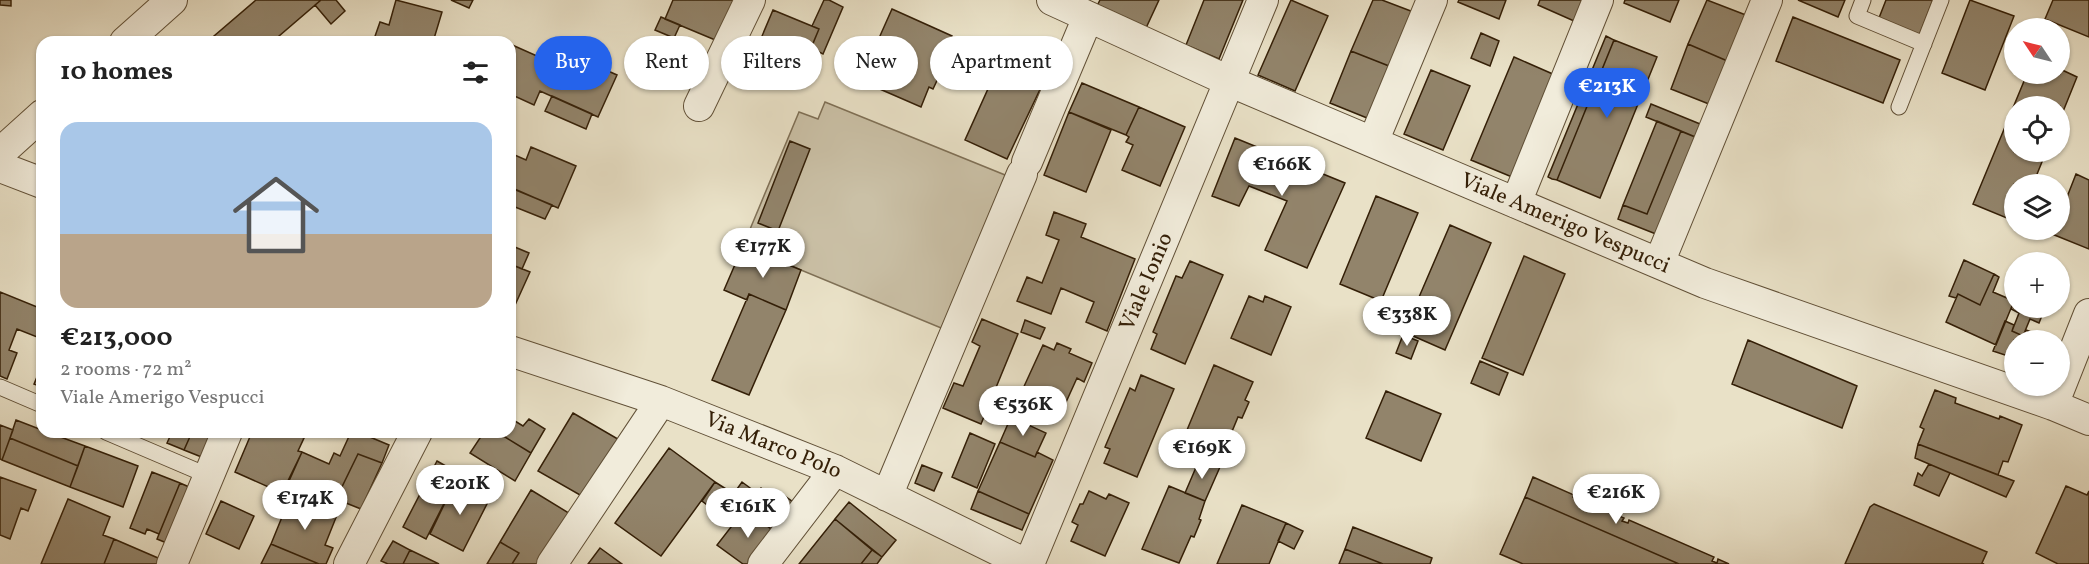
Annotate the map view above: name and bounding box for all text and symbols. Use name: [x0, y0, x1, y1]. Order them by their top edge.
north arrow: [2004, 18, 2070, 84]
map controls: [2004, 18, 2070, 396]
chip: Buy: [534, 36, 612, 90]
chip: Rent: [624, 36, 709, 90]
chip: Filters: [721, 36, 822, 90]
chip: New: [834, 36, 918, 90]
chip: Apartment: [930, 36, 1073, 90]
text: 10 homes: [60, 54, 173, 90]
icon: filters: [459, 56, 492, 89]
pin: €213K: [1565, 68, 1649, 119]
text: €213K: [1578, 73, 1636, 101]
button: locate: [2004, 96, 2070, 162]
pin: €166K: [1240, 146, 1324, 197]
text: €166K: [1252, 151, 1312, 179]
icon: home: [222, 161, 330, 269]
street label: Viale Amerigo Vespucci: [1455, 166, 1675, 282]
button: layers: [2004, 174, 2070, 240]
pin: €177K: [721, 228, 805, 279]
street label: Viale Ionio: [1112, 228, 1182, 336]
text: €177K: [735, 233, 791, 261]
button: +: [2004, 252, 2070, 318]
pin: €338K: [1365, 296, 1449, 347]
text: €338K: [1377, 301, 1437, 329]
text: €213,000: [60, 320, 172, 356]
button: −: [2004, 330, 2070, 396]
text: 2 rooms · 72 m²: [60, 356, 192, 384]
text: Viale Amerigo Vespucci: [60, 384, 265, 412]
pin: €536K: [981, 386, 1065, 437]
text: €536K: [993, 391, 1053, 419]
street label: Via Marco Polo: [700, 405, 846, 487]
pin: €169K: [1160, 429, 1244, 480]
text: €169K: [1172, 434, 1232, 462]
pin: €201K: [418, 465, 502, 516]
text: €201K: [430, 470, 490, 498]
pin: €216K: [1574, 474, 1658, 525]
text: €216K: [1587, 479, 1645, 507]
pin: €174K: [263, 480, 347, 531]
text: €174K: [276, 485, 334, 513]
pin: €161K: [706, 488, 790, 539]
text: €161K: [720, 493, 776, 521]

